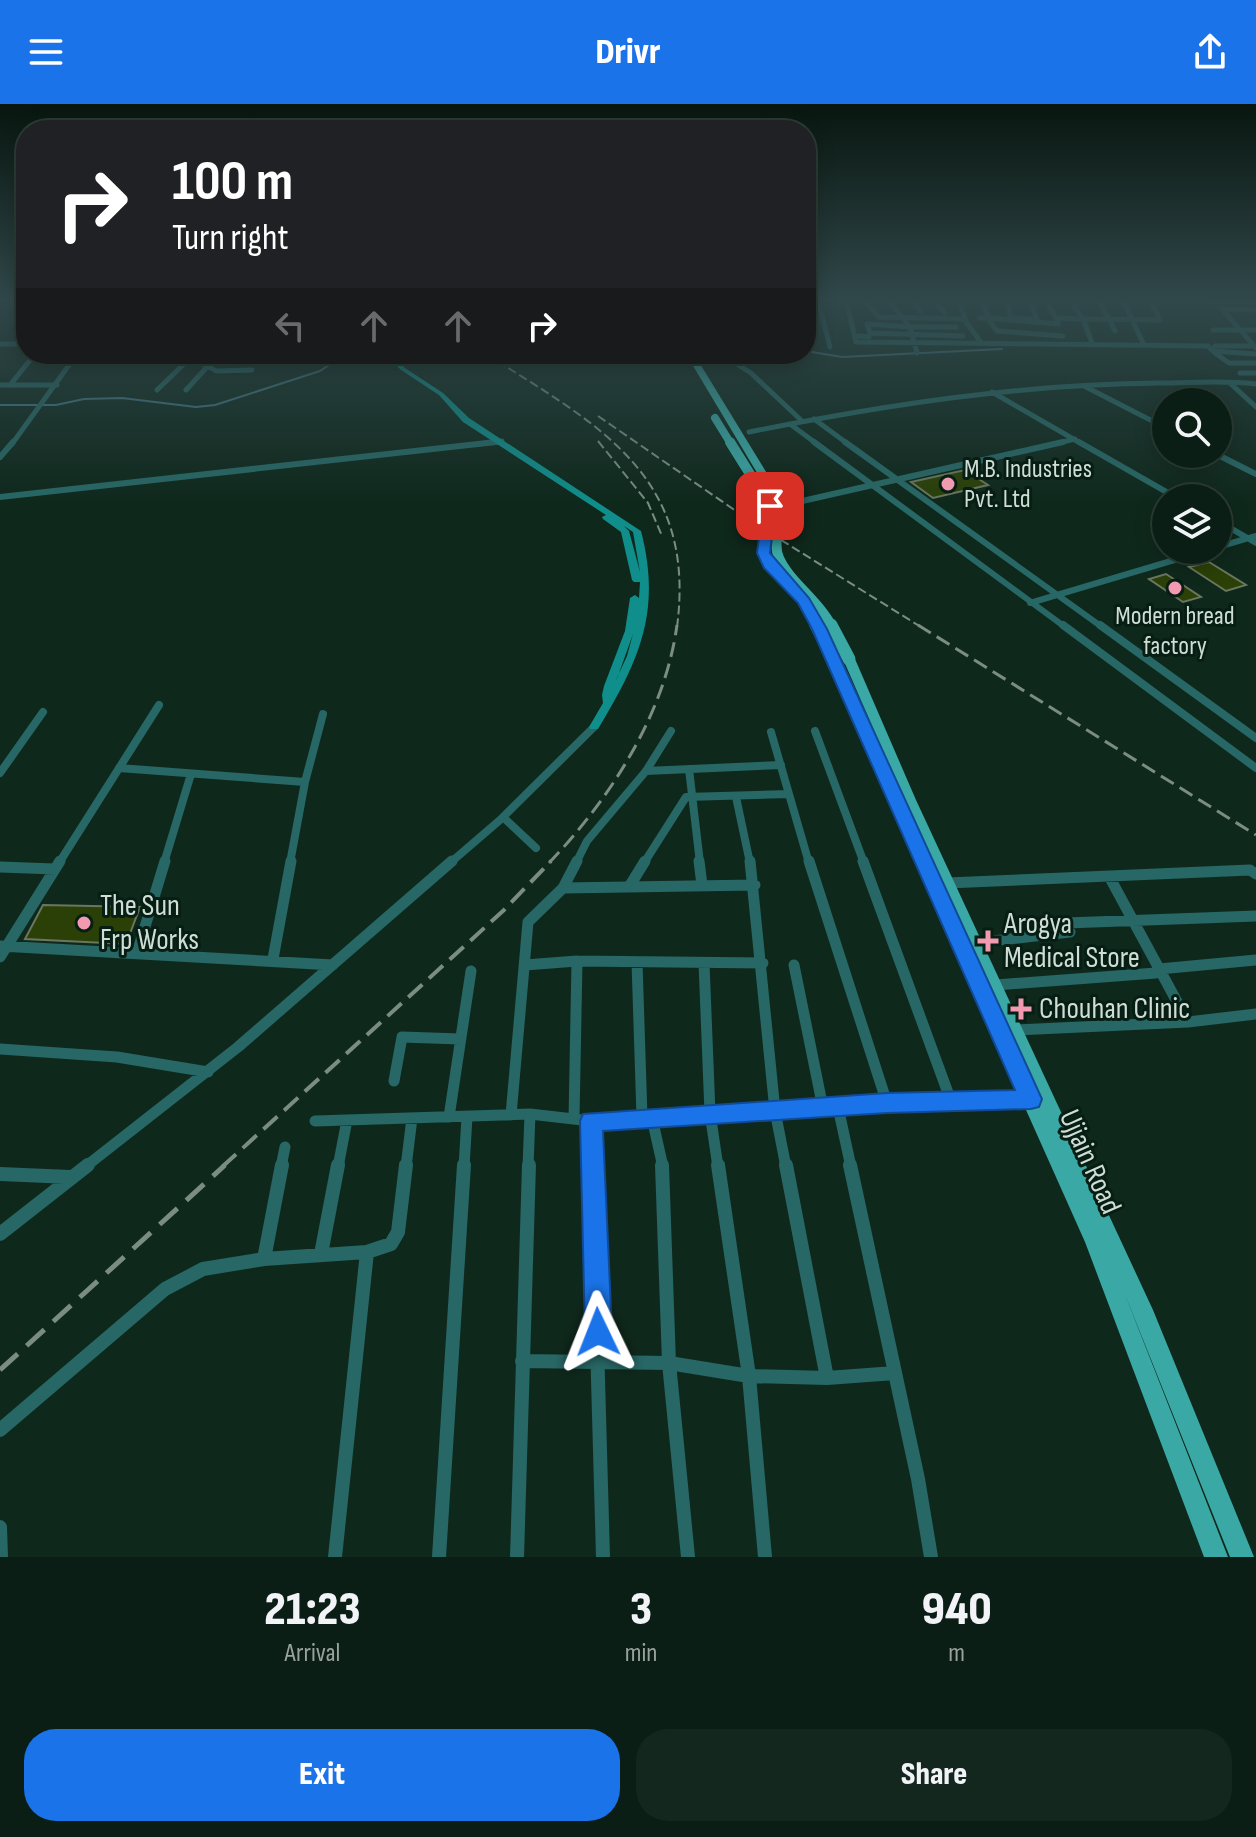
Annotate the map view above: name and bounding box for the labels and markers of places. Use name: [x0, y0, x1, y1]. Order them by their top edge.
place label: M.B. Industries Pvt. Ltd: [964, 454, 1092, 515]
pin: [736, 472, 804, 540]
marker: M.B. Industries Pvt. Ltd: [939, 475, 957, 493]
marker: Modern bread factory: [1166, 579, 1184, 597]
place label: Modern bread factory: [1115, 601, 1235, 662]
place label: The Sun Frp Works: [100, 888, 199, 958]
place label: Arogya Medical Store: [1003, 906, 1140, 976]
marker: The Sun Frp Works: [75, 914, 93, 932]
marker: Arogya Medical Store: [979, 932, 997, 950]
place label: Chouhan Clinic: [1039, 991, 1190, 1027]
marker: Chouhan Clinic: [1010, 998, 1032, 1020]

